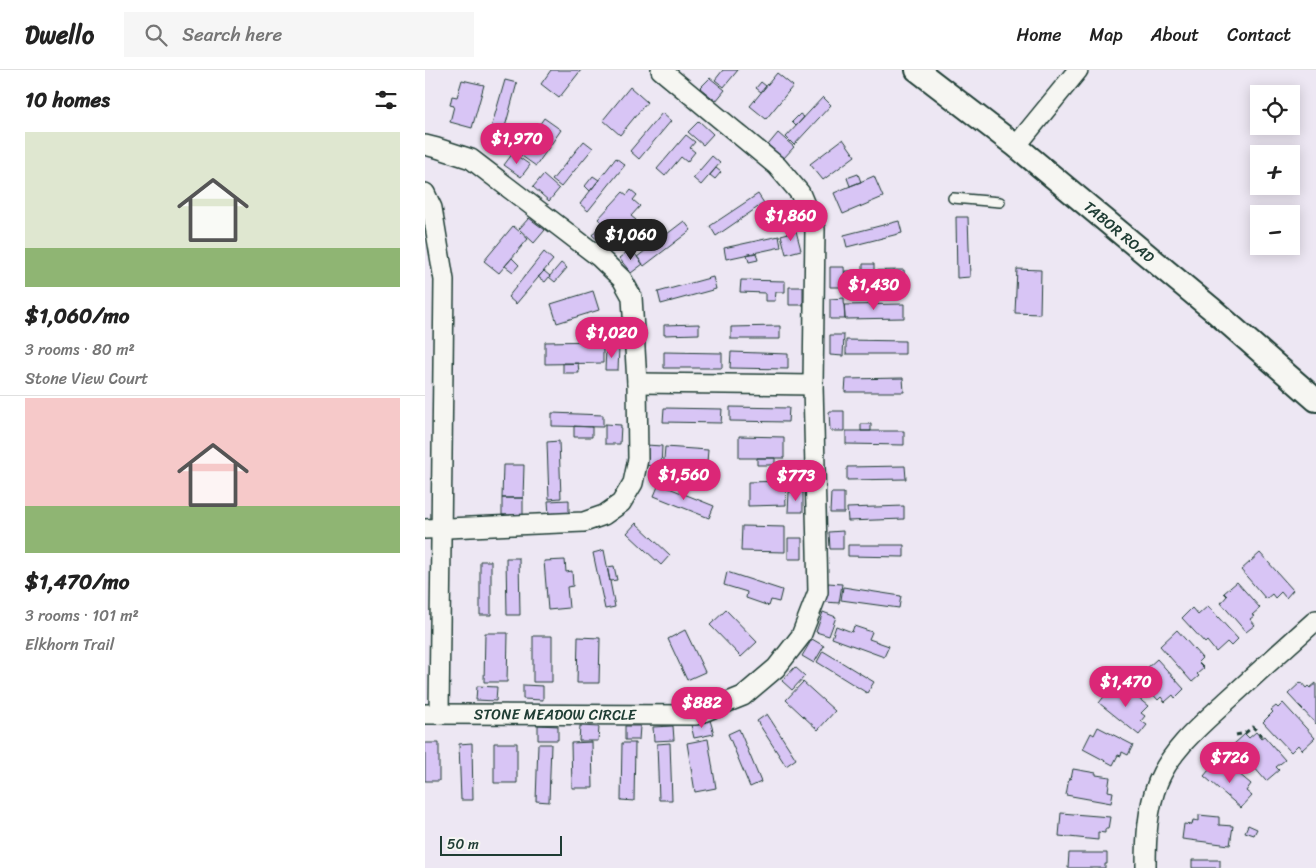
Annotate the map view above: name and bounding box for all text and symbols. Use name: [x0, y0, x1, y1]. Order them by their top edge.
search box: [124, 12, 474, 57]
text: Dwello: [25, 14, 94, 56]
text: Search here: [182, 18, 282, 51]
text: Home: [1017, 19, 1062, 51]
text: Map: [1090, 19, 1123, 51]
text: About: [1151, 19, 1199, 51]
text: Contact: [1227, 19, 1291, 51]
icon: search: [142, 21, 170, 49]
text: 10 homes: [25, 81, 110, 119]
map controls: [1250, 85, 1300, 255]
button: locate: [1250, 85, 1300, 135]
icon: filters: [372, 86, 400, 114]
pin: $1,970: [476, 122, 558, 165]
text: $1,970: [491, 124, 543, 153]
button: +: [1250, 145, 1300, 195]
icon: home: [168, 165, 258, 255]
street label: TABOR ROAD: [1078, 194, 1161, 269]
pin: $1,860: [750, 200, 832, 242]
text: $1,860: [766, 201, 816, 230]
button: −: [1250, 205, 1300, 255]
pin: $1,060: [590, 218, 672, 261]
text: $1,060: [605, 220, 657, 249]
pin: $1,430: [833, 268, 915, 311]
text: $1,430: [849, 270, 899, 299]
text: $1,060/mo: [25, 297, 129, 335]
pin: $1,020: [571, 316, 653, 359]
text: $1,020: [586, 318, 638, 347]
text: 3 rooms · 80 m²: [25, 335, 135, 364]
text: Stone View Court: [25, 364, 148, 393]
icon: home: [168, 430, 258, 520]
pin: $1,560: [643, 458, 725, 501]
text: $1,560: [659, 460, 709, 489]
pin: $773: [766, 460, 826, 502]
text: $773: [777, 461, 815, 490]
text: $1,470/mo: [25, 563, 129, 601]
text: 3 rooms · 101 m²: [25, 601, 139, 630]
text: Elkhorn Trail: [25, 630, 114, 659]
pin: $1,470: [1085, 666, 1167, 708]
text: $1,470: [1100, 667, 1152, 696]
pin: $882: [672, 686, 732, 729]
text: $882: [682, 688, 722, 717]
street label: STONE MEADOW CIRCLE: [474, 701, 638, 728]
pin: $726: [1200, 742, 1260, 784]
text: $726: [1211, 743, 1249, 772]
text: 50 m: [447, 832, 479, 857]
scale bar: [440, 833, 563, 856]

